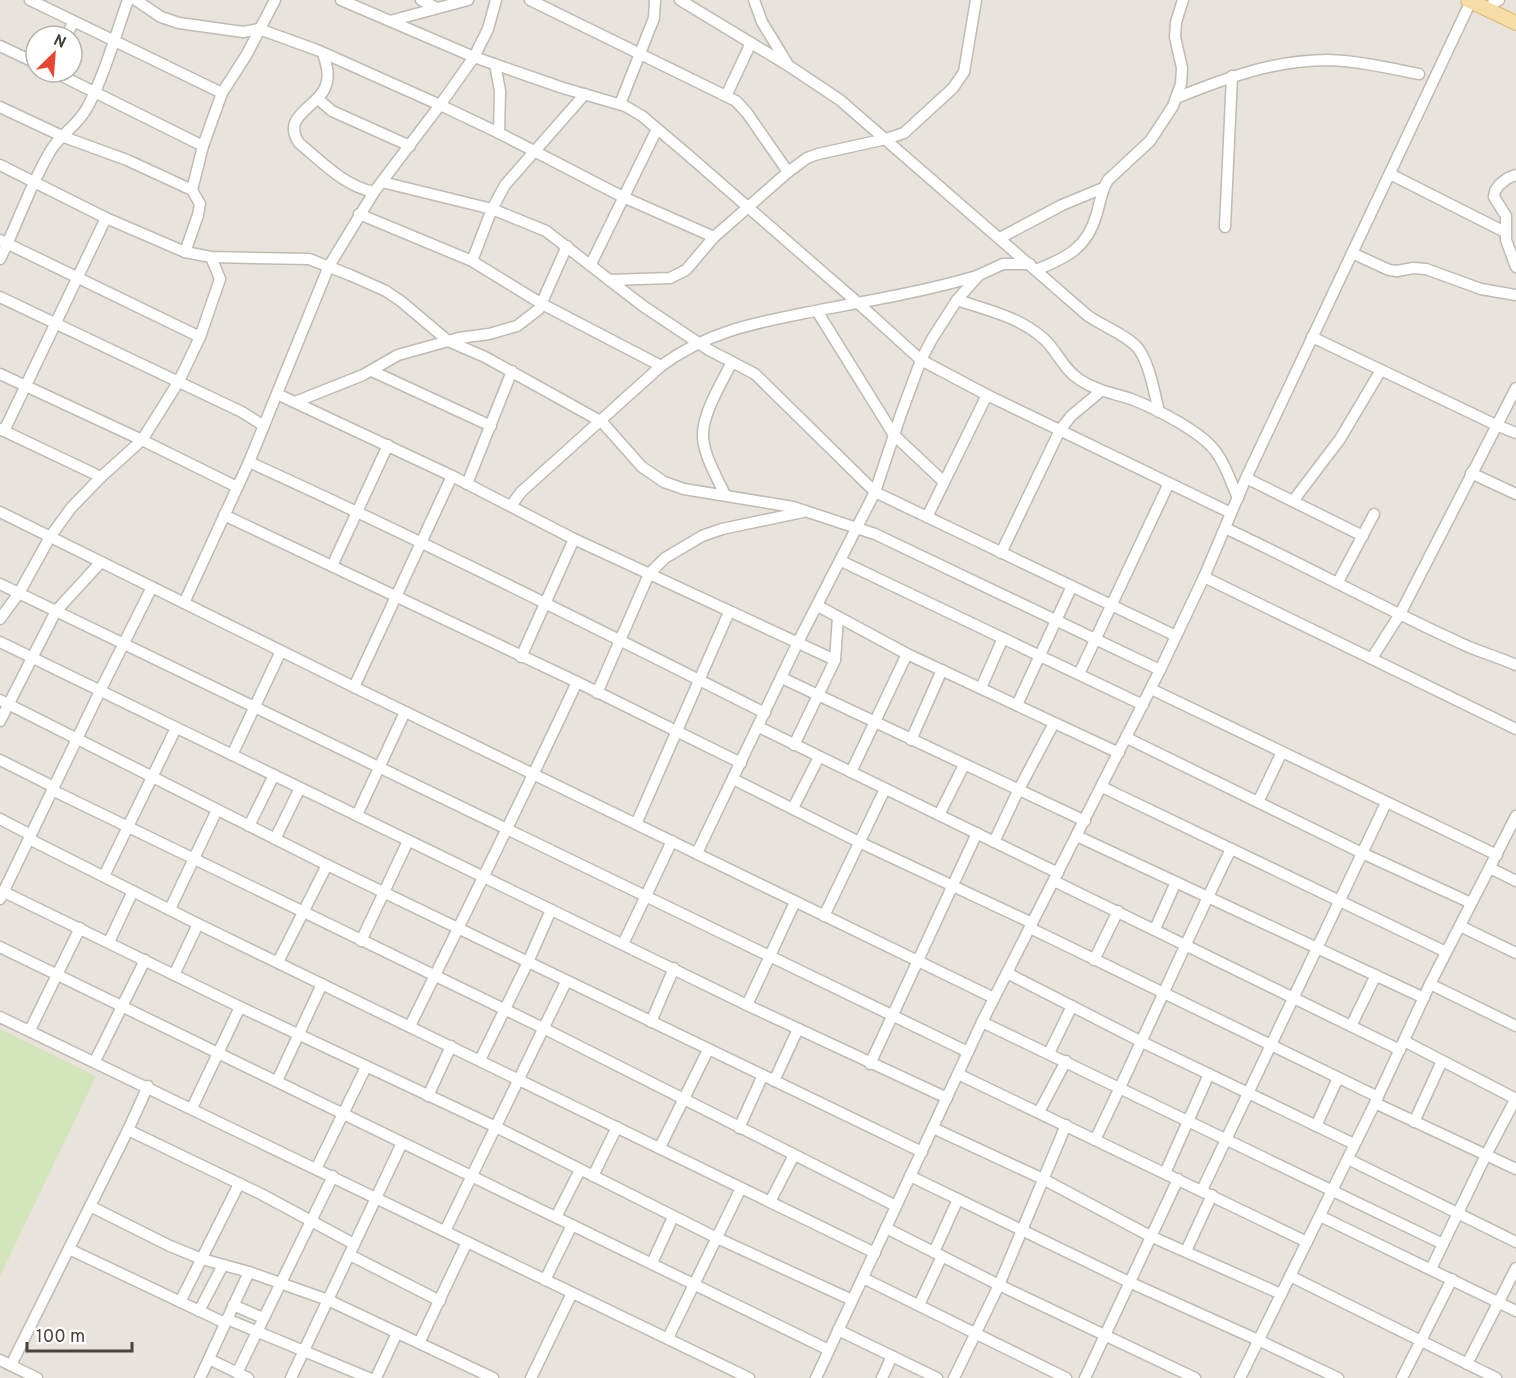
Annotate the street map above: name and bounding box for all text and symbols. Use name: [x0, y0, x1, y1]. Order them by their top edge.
north arrow: [24, 24, 84, 84]
text: N: [50, 31, 69, 54]
scale bar: [27, 1315, 132, 1353]
text: 100 m: [36, 1326, 85, 1349]

